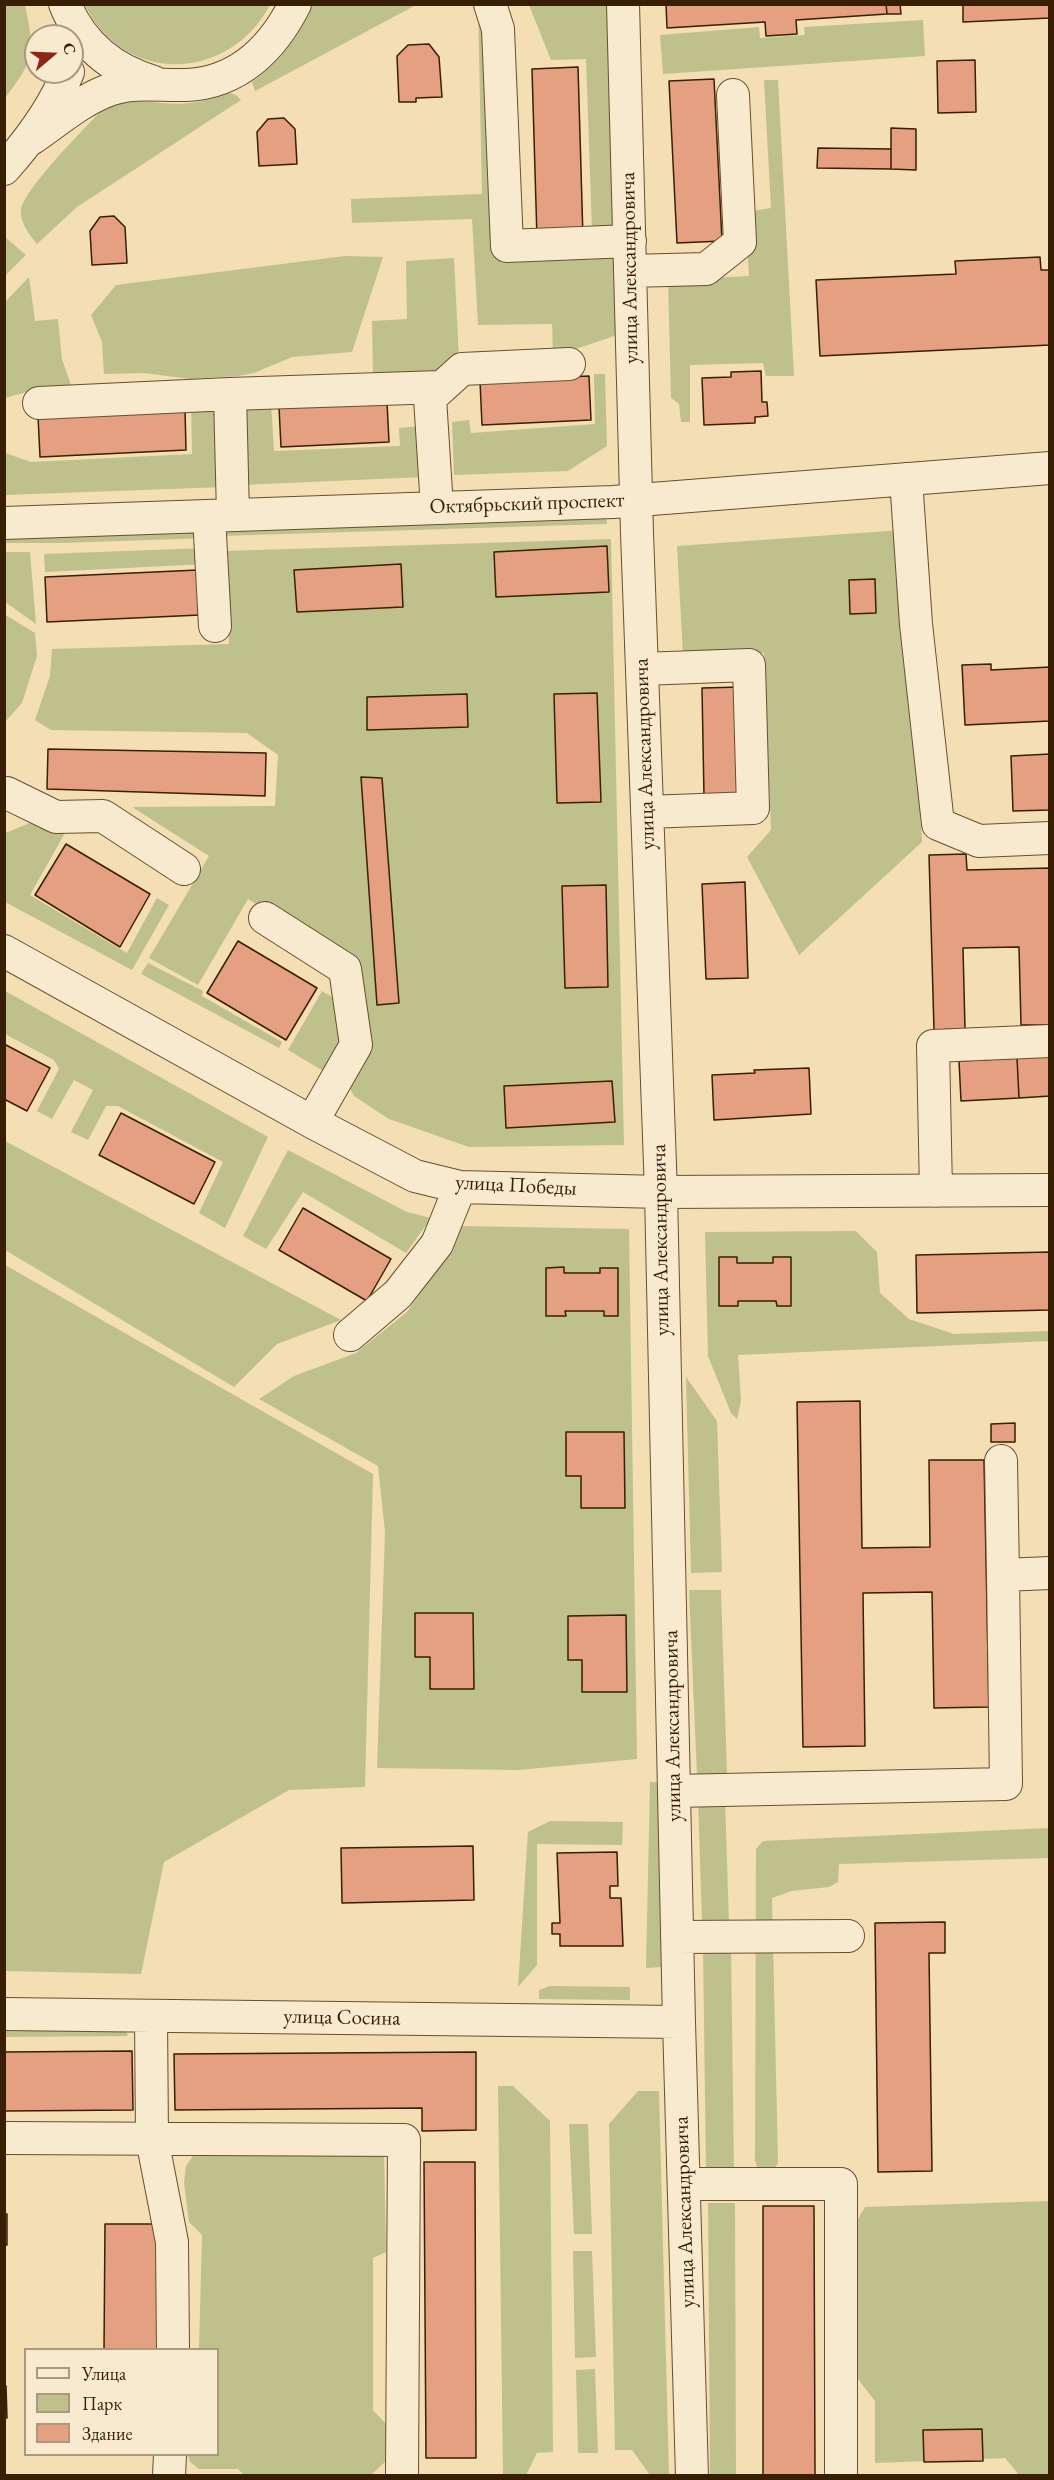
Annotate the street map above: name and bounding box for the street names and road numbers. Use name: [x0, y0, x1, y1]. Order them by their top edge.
street label: улица Александровича: [616, 172, 644, 364]
street label: Октябрьский проспект: [429, 488, 625, 520]
street label: улица Александровича: [629, 658, 661, 850]
street label: улица Александровича: [647, 1144, 675, 1336]
street label: улица Победы: [455, 1170, 577, 1202]
street label: улица Александровича: [659, 1630, 687, 1822]
street label: улица Сосина: [283, 2004, 401, 2032]
street label: улица Александровича: [669, 2116, 701, 2308]

